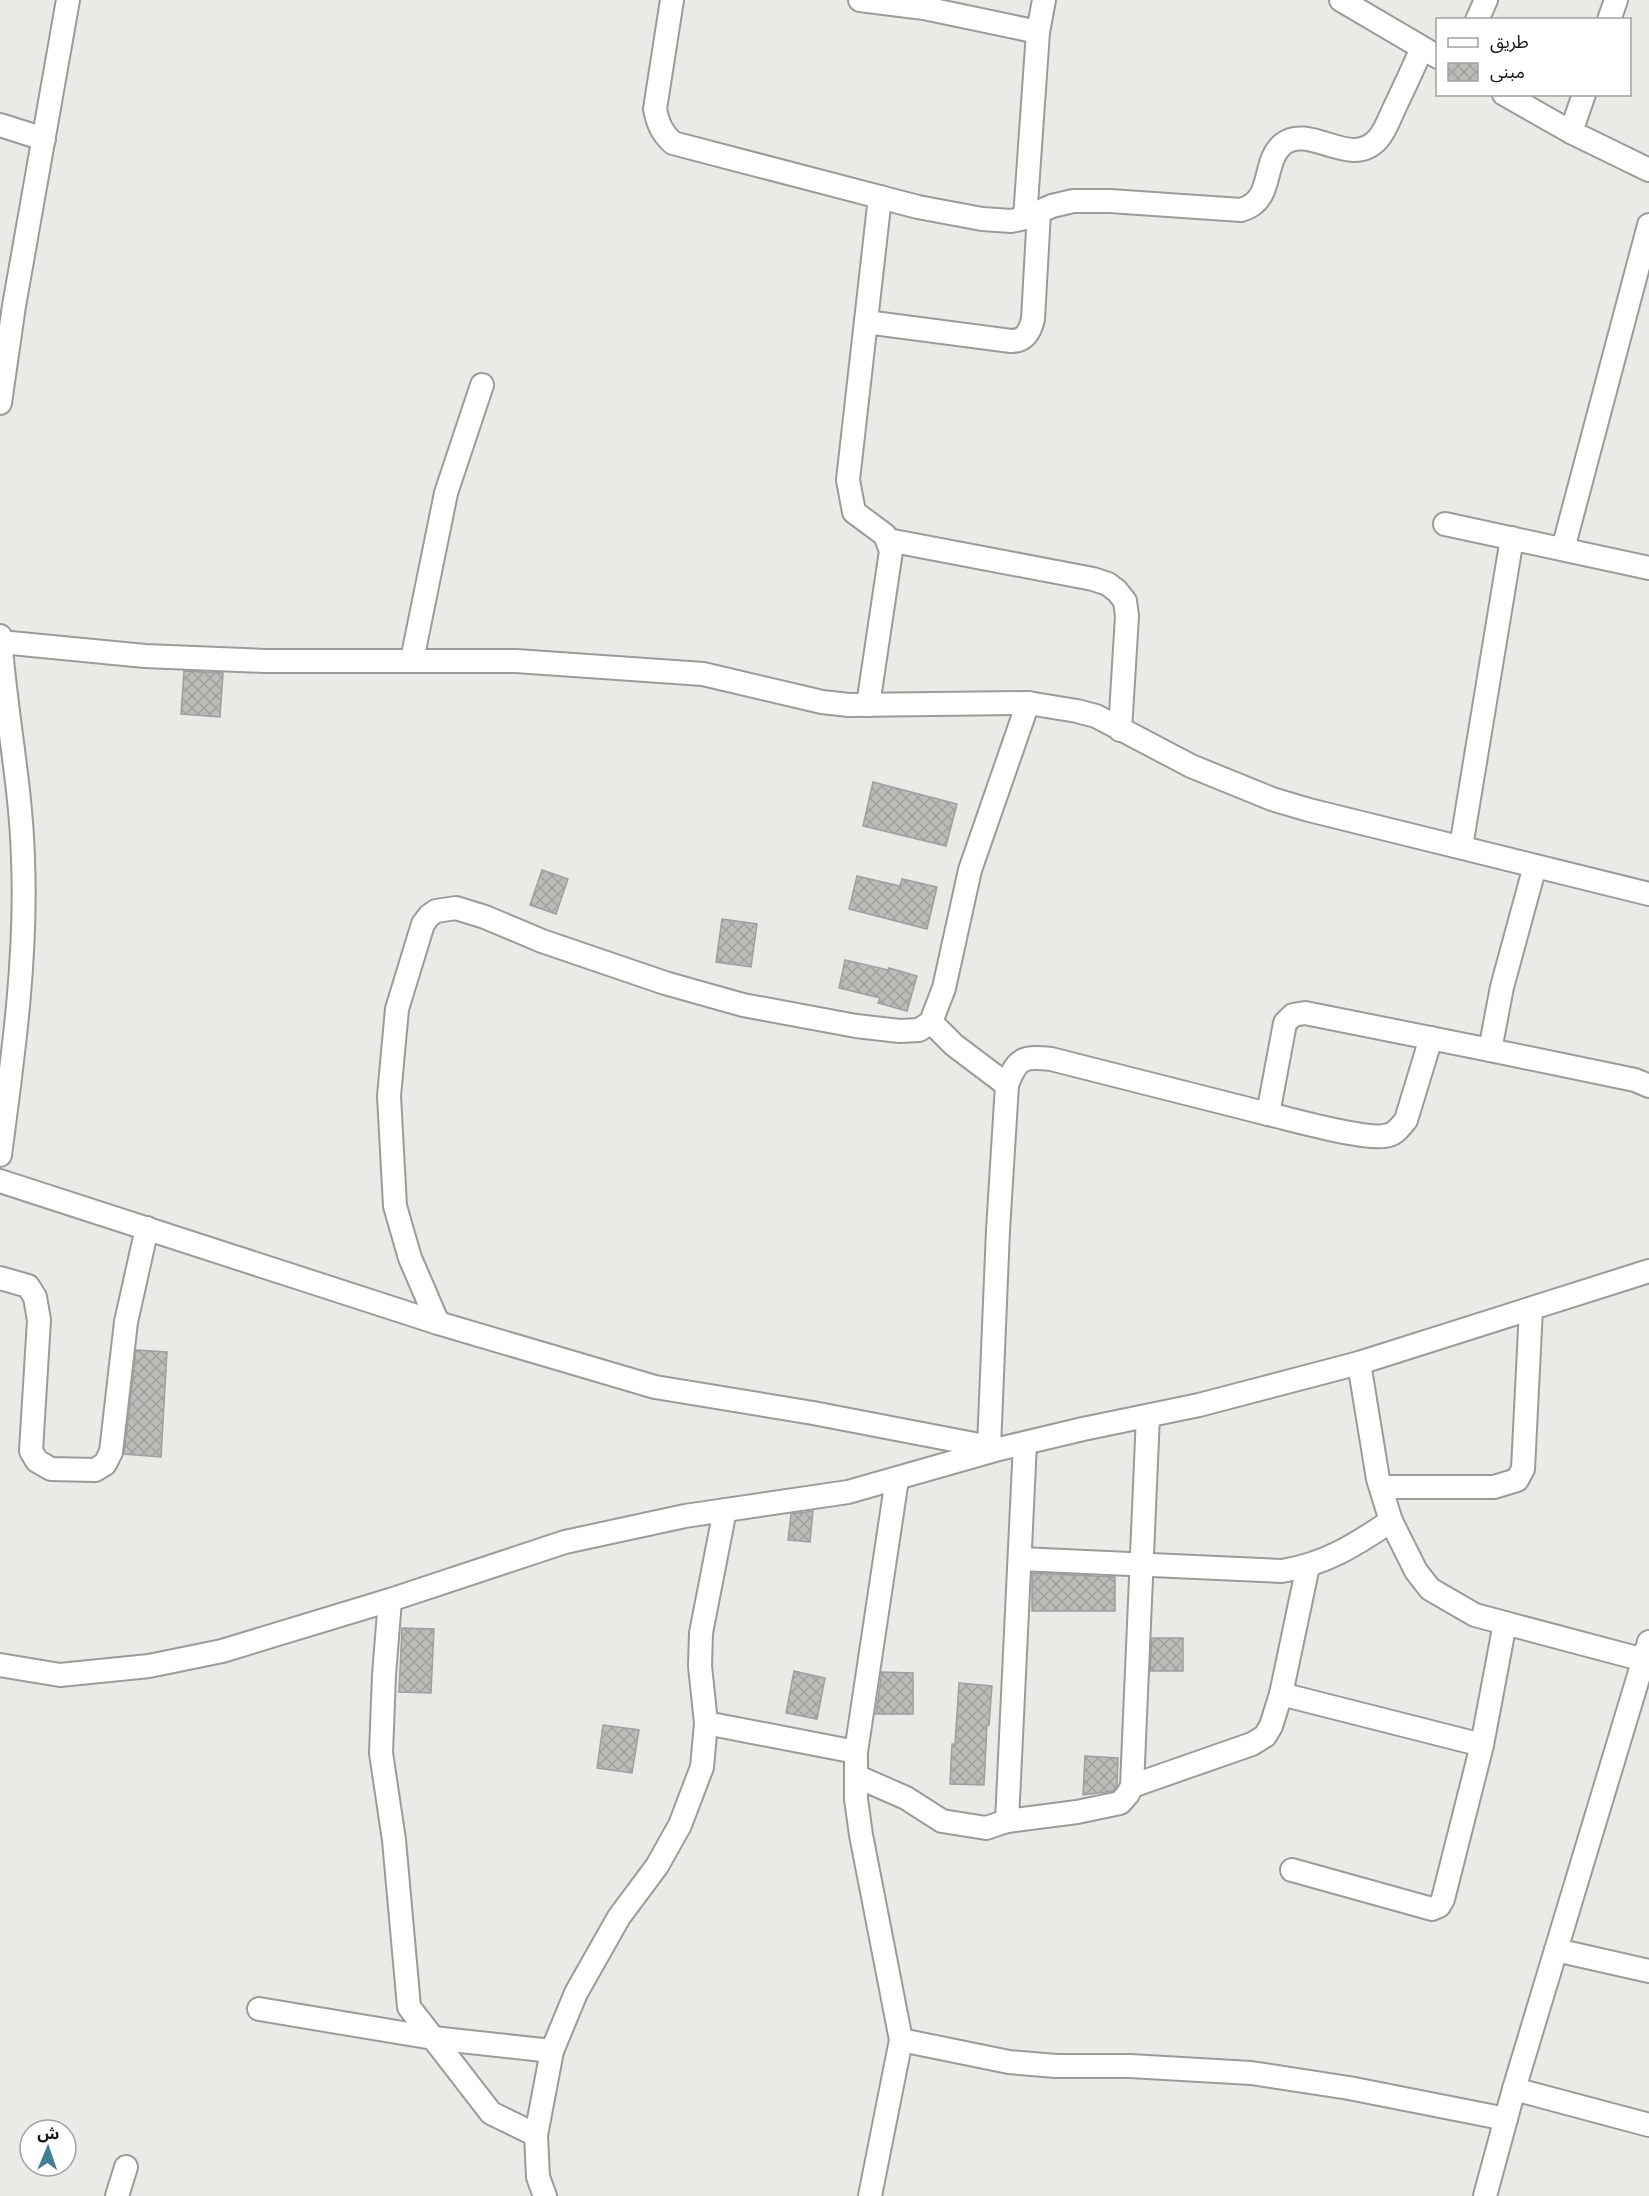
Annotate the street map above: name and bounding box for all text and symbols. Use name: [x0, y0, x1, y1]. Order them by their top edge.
legend: [1436, 18, 1631, 96]
text: طريق: [1490, 30, 1529, 53]
text: مبنى: [1490, 60, 1525, 83]
north arrow: [18, 2118, 78, 2178]
text: ش: [37, 2123, 60, 2144]

